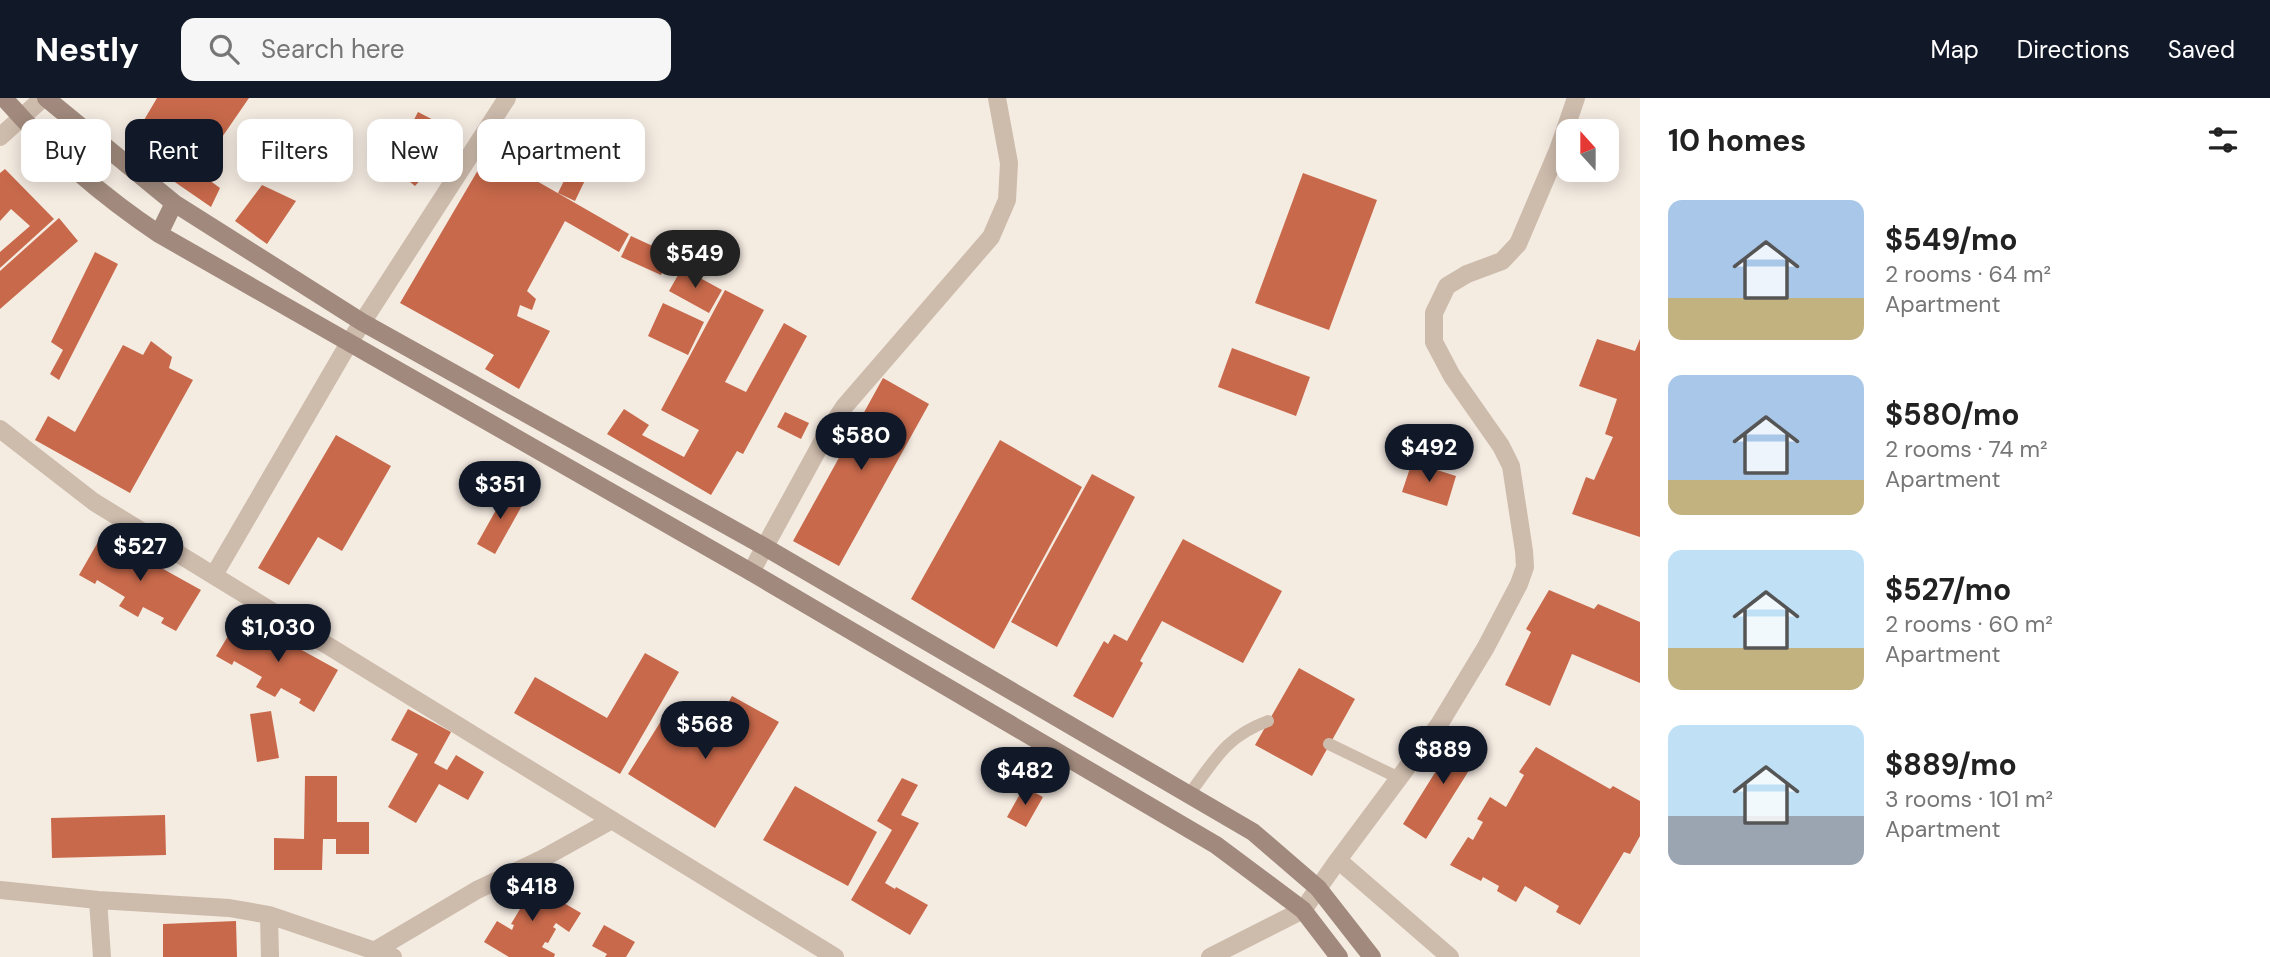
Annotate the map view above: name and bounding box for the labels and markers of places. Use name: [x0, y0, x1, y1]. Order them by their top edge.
pin: $549: [654, 230, 736, 290]
pin: $580: [820, 412, 902, 472]
pin: $492: [1388, 424, 1470, 484]
pin: $351: [459, 462, 541, 521]
pin: $527: [99, 524, 181, 583]
pin: $1,030: [221, 604, 335, 664]
pin: $568: [664, 702, 746, 761]
pin: $889: [1402, 726, 1484, 786]
pin: $482: [984, 748, 1066, 807]
pin: $418: [491, 864, 573, 923]

